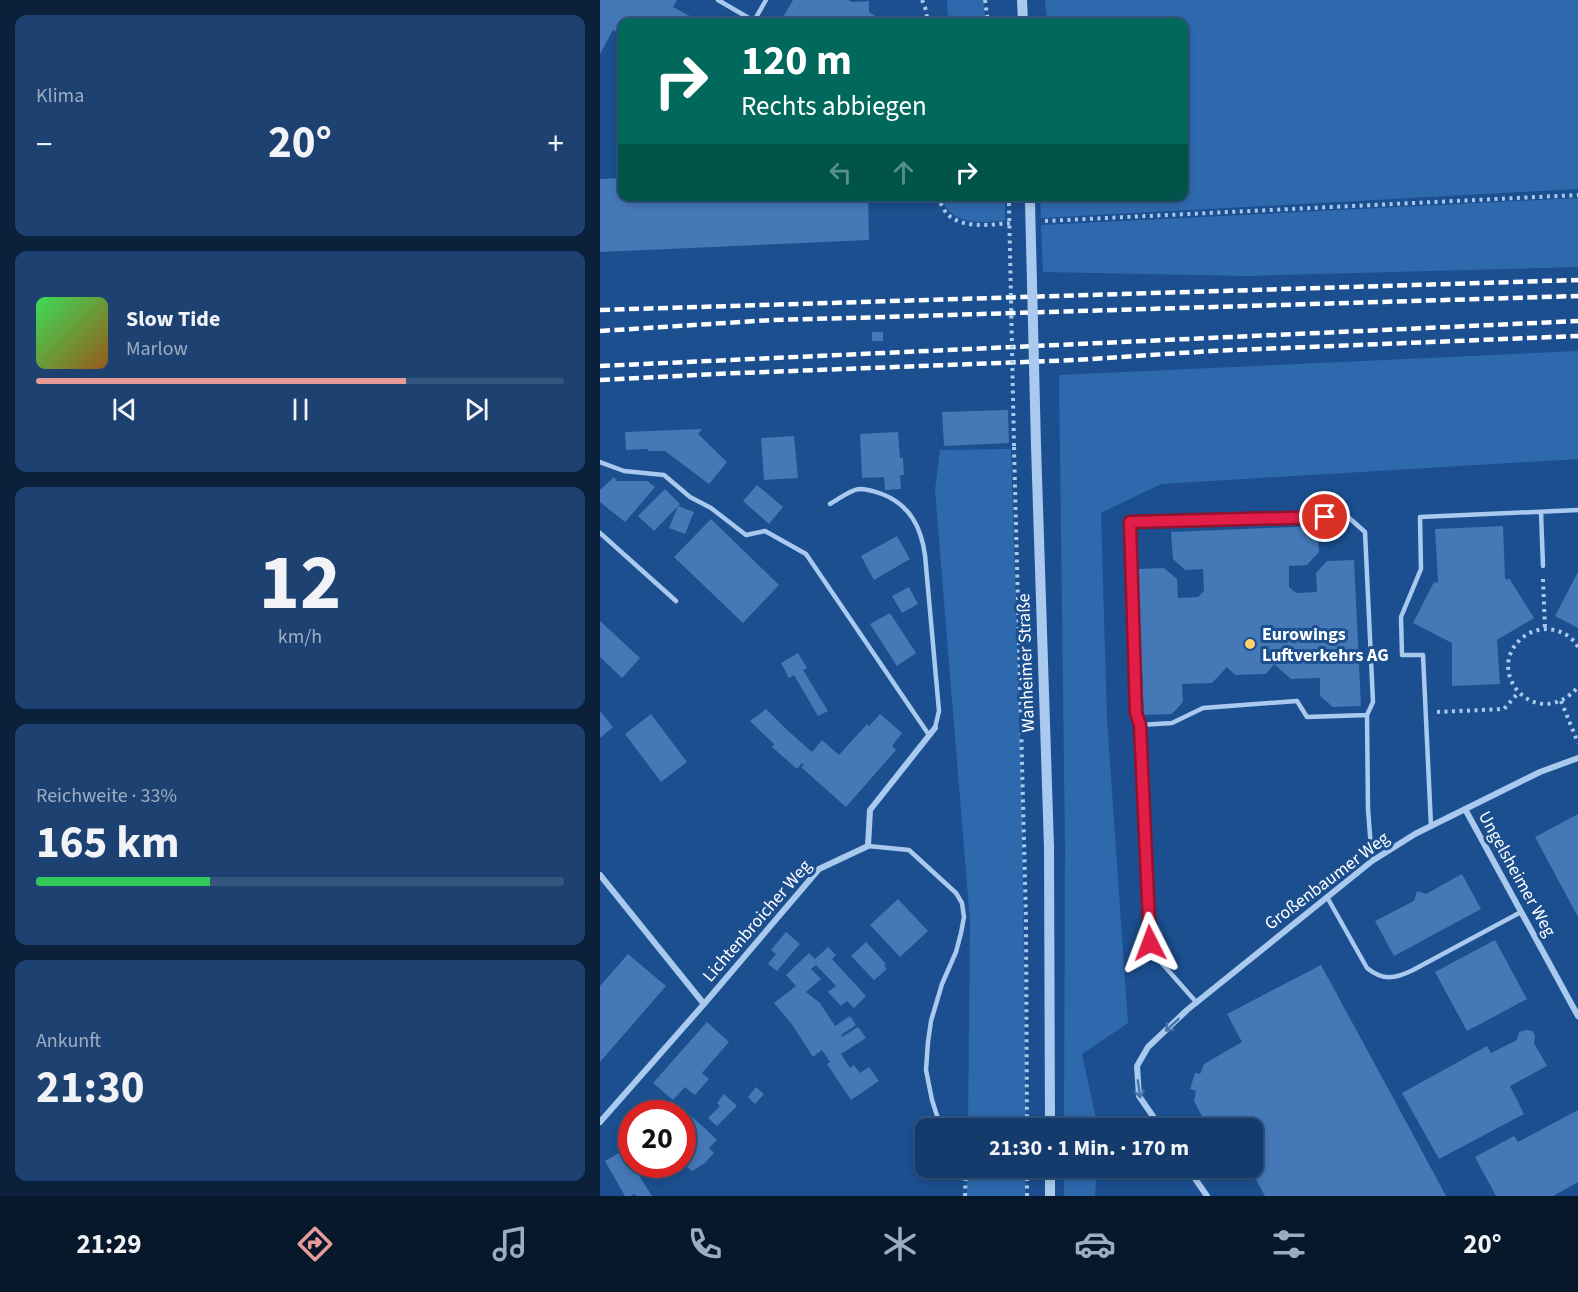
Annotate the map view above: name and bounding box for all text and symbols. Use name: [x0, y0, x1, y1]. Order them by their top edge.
text: 120 m: [741, 31, 852, 91]
icon: right: [642, 42, 720, 120]
text: Klima: [36, 82, 84, 110]
text: Rechts abbiegen: [741, 87, 927, 126]
text: 20°: [268, 111, 332, 175]
text: −: [36, 121, 52, 168]
text: +: [548, 121, 564, 168]
icon: left: [824, 156, 857, 189]
icon: ahead: [887, 156, 920, 189]
icon: right: [950, 156, 983, 189]
text: Slow Tide: [126, 303, 220, 335]
text: Marlow: [126, 335, 188, 363]
icon: previous: [108, 393, 141, 426]
icon: pause: [284, 393, 317, 426]
icon: next: [460, 393, 493, 426]
pin: [1299, 491, 1350, 542]
icon: arrive: [1308, 500, 1341, 533]
text: 12: [259, 528, 341, 639]
street label: Wanheimer Straße: [1011, 593, 1041, 733]
place label: Eurowings Luftverkehrs AG: [1262, 622, 1389, 668]
text: km/h: [278, 623, 322, 651]
marker: Eurowings Luftverkehrs AG: [1243, 637, 1257, 651]
text: Reichweite · 33%: [36, 782, 177, 810]
street label: Ungelsheimer Weg: [1472, 807, 1562, 941]
text: 165 km: [36, 811, 180, 875]
street label: Großenbaumer Weg: [1259, 826, 1395, 936]
street label: Lichtenbroicher Weg: [697, 854, 817, 988]
position arrow: [1118, 911, 1182, 975]
one-way arrow: [1165, 1017, 1180, 1031]
text: Ankunft: [36, 1027, 101, 1055]
text: 21:30: [36, 1056, 145, 1120]
one-way arrow: [1134, 1079, 1145, 1098]
speed limit sign: 20: [618, 1100, 696, 1178]
text: 21:30 · 1 Min. · 170 m: [989, 1132, 1189, 1164]
icon: directions: [294, 1223, 336, 1265]
icon: music: [489, 1223, 531, 1265]
icon: phone: [684, 1223, 726, 1265]
icon: climate: [879, 1223, 921, 1265]
icon: car: [1074, 1223, 1116, 1265]
icon: filters: [1268, 1223, 1310, 1265]
text: 21:29: [76, 1225, 142, 1264]
text: 20°: [1463, 1225, 1502, 1264]

